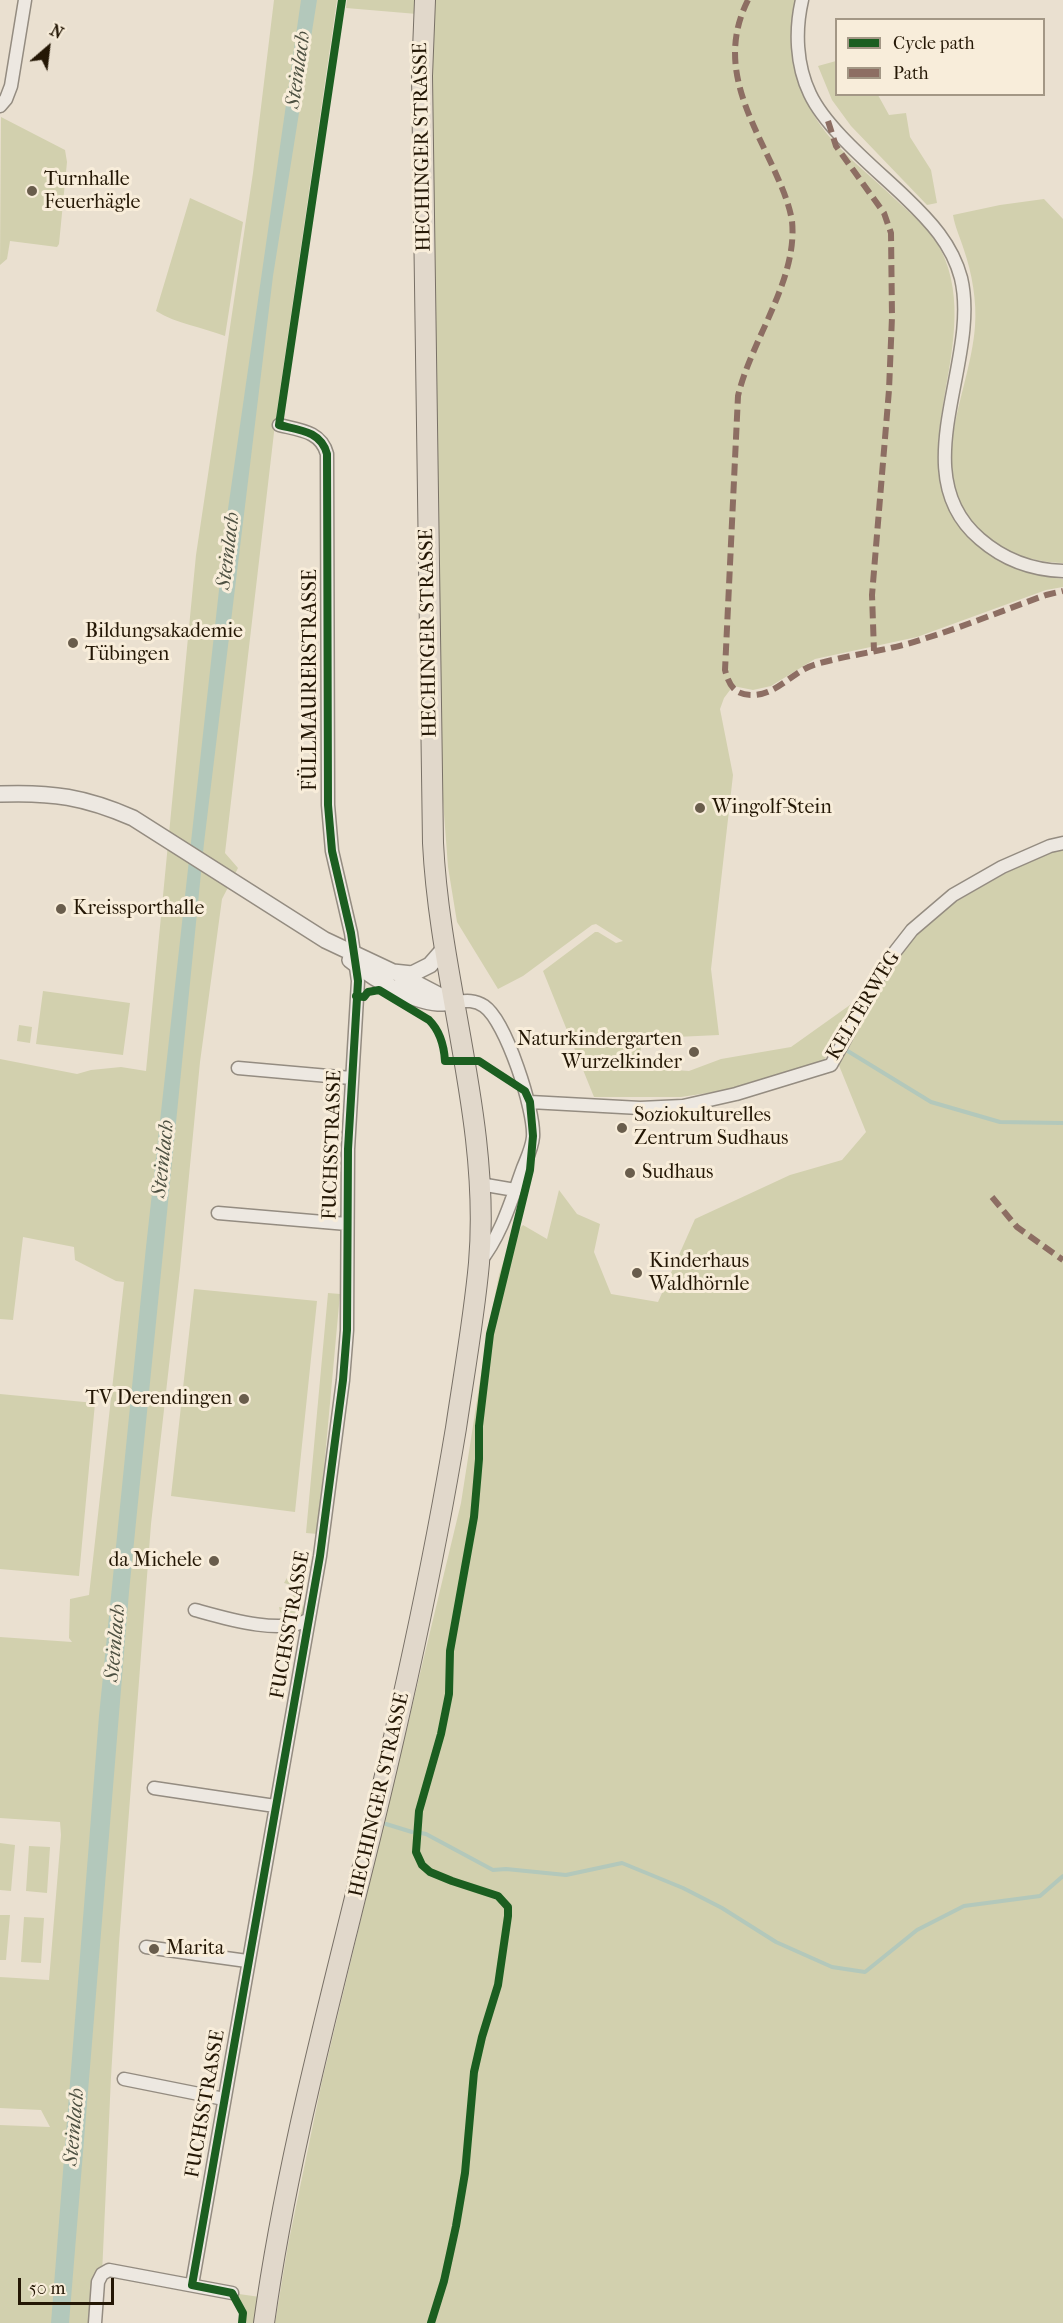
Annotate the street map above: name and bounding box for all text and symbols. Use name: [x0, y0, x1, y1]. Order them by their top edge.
north arrow: [18, 18, 78, 78]
legend: [835, 18, 1045, 96]
text: N: [47, 20, 66, 43]
water label: Steinlach: [281, 30, 317, 110]
text: Cycle path: [893, 33, 974, 54]
street label: HECHINGER STRASSE: [409, 42, 437, 252]
text: Path: [893, 63, 929, 84]
place label: Turnhalle Feuerhägle: [44, 168, 140, 215]
marker: Turnhalle Feuerhägle: [25, 184, 39, 198]
water label: Steinlach: [212, 511, 246, 591]
street label: HECHINGER STRASSE: [415, 528, 443, 738]
street label: FÜLLMAURERSTRASSE: [299, 569, 323, 791]
place label: Bildungsakademie Tübingen: [85, 620, 243, 667]
marker: Bildungsakademie Tübingen: [66, 636, 80, 650]
place label: Wingolf-Stein: [712, 796, 832, 820]
marker: Wingolf-Stein: [693, 801, 707, 815]
place label: Kreissporthalle: [73, 897, 204, 921]
marker: Kreissporthalle: [54, 902, 68, 916]
street label: KELTERWEG: [822, 947, 906, 1065]
place label: Naturkindergarten Wurzelkinder: [517, 1028, 682, 1075]
marker: Naturkindergarten Wurzelkinder: [687, 1045, 701, 1059]
street label: FUCHSSTRASSE: [318, 1070, 348, 1220]
place label: Soziokulturelles Zentrum Sudhaus: [634, 1104, 788, 1151]
water label: Steinlach: [147, 1119, 181, 1199]
marker: Soziokulturelles Zentrum Sudhaus: [615, 1121, 629, 1135]
place label: Sudhaus: [642, 1161, 713, 1185]
marker: Sudhaus: [623, 1166, 637, 1180]
place label: Kinderhaus Waldhörnle: [649, 1250, 749, 1297]
marker: Kinderhaus Waldhörnle: [630, 1266, 644, 1280]
place label: TV Derendingen: [85, 1387, 232, 1411]
marker: TV Derendingen: [237, 1392, 251, 1406]
place label: da Michele: [109, 1549, 202, 1573]
street label: FUCHSSTRASSE: [266, 1549, 316, 1701]
marker: da Michele: [207, 1554, 221, 1568]
water label: Steinlach: [100, 1603, 132, 1683]
street label: HECHINGER STRASSE: [345, 1690, 415, 1900]
place label: Marita: [166, 1937, 224, 1961]
marker: Marita: [147, 1942, 161, 1956]
street label: FUCHSSTRASSE: [181, 2028, 231, 2180]
water label: Steinlach: [59, 2087, 91, 2167]
scale bar: [21, 2266, 117, 2304]
text: 50 m: [29, 2278, 65, 2299]

